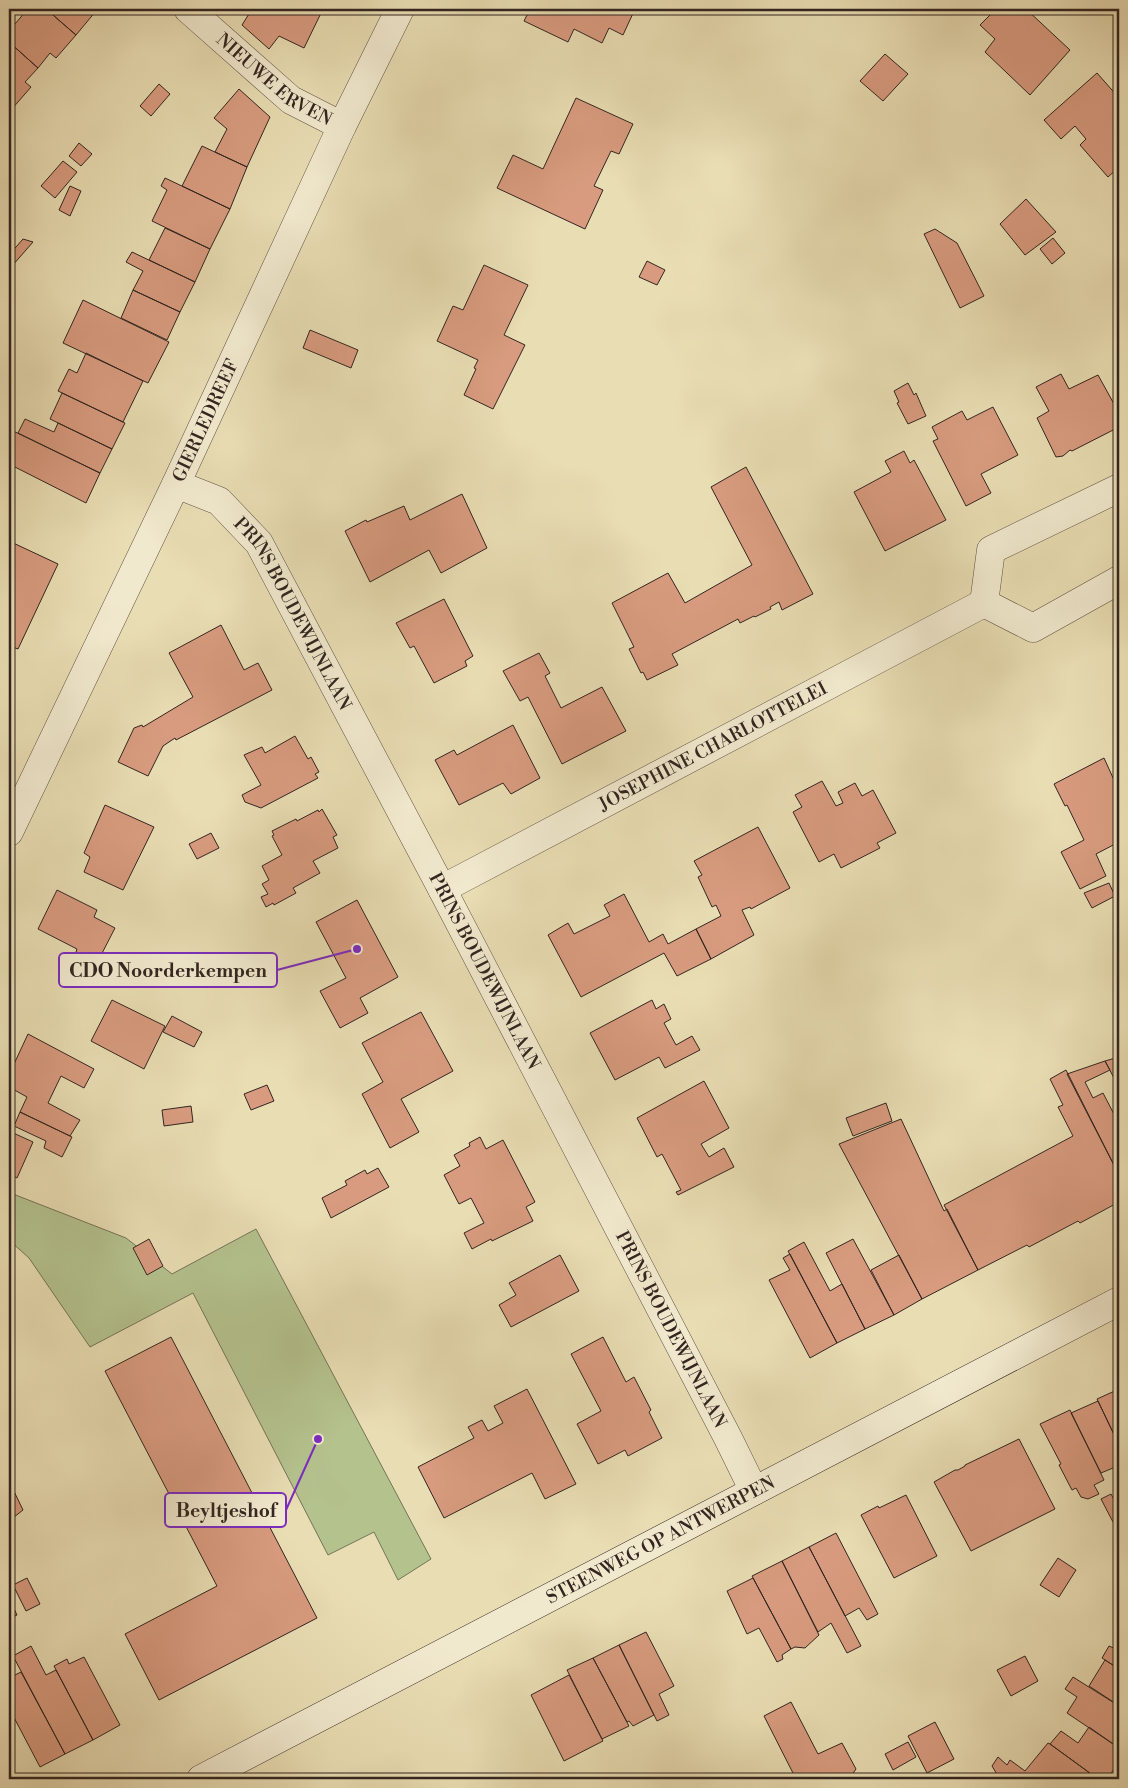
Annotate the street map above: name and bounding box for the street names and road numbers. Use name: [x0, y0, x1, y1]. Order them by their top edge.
street label: NIEUWE ERVEN: [212, 28, 337, 131]
street label: GIERLEDREEF: [167, 355, 244, 485]
street label: PRINS BOUDEWIJNLAAN: [229, 512, 357, 714]
street label: JOSEPHINE CHARLOTTELEI: [594, 676, 831, 816]
street label: PRINS BOUDEWIJNLAAN: [424, 868, 546, 1074]
street label: PRINS BOUDEWIJNLAAN: [611, 1227, 732, 1432]
street label: STEENWEG OP ANTWERPEN: [542, 1470, 779, 1609]

